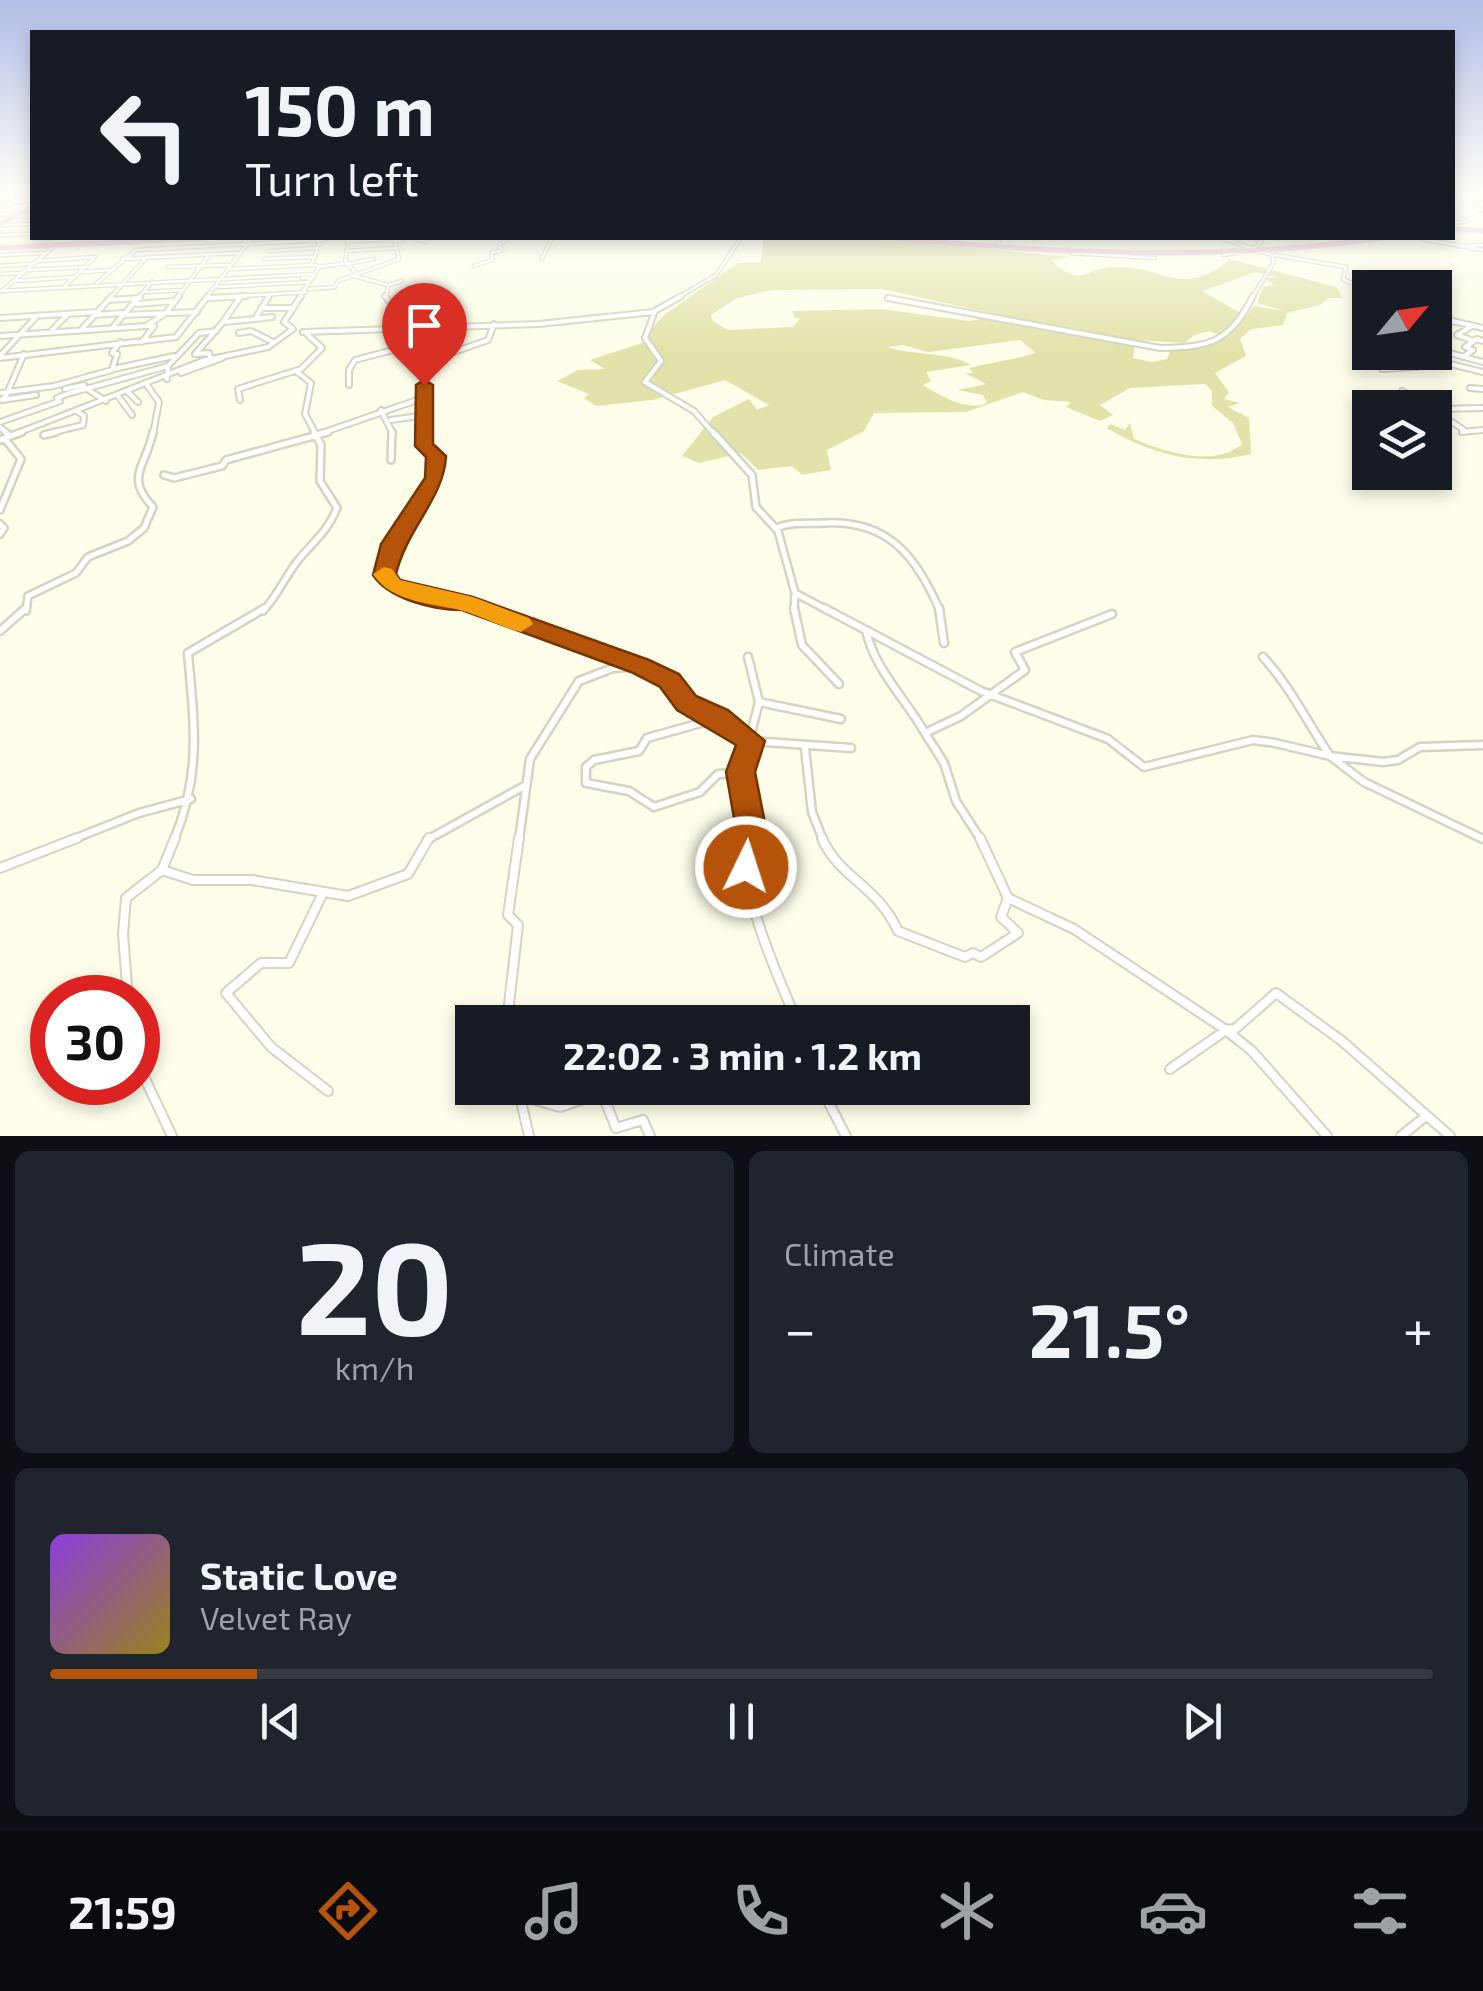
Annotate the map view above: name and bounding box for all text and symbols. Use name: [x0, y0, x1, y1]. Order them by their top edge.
text: 150 m: [245, 66, 435, 150]
icon: left: [80, 70, 210, 200]
text: Turn left: [245, 151, 419, 205]
north arrow: [1352, 270, 1452, 370]
map controls: [1352, 270, 1452, 490]
pin: [382, 283, 467, 386]
icon: arrive: [397, 298, 452, 353]
button: layers: [1352, 390, 1452, 490]
position arrow: [694, 815, 798, 919]
speed limit sign: 30: [30, 975, 160, 1105]
text: 22:02 · 3 min · 1.2 km: [563, 1032, 922, 1078]
text: 20: [296, 1205, 453, 1361]
text: Climate: [784, 1234, 895, 1272]
text: 21.5°: [1029, 1283, 1190, 1373]
text: −: [784, 1295, 816, 1361]
text: +: [1403, 1295, 1433, 1361]
text: km/h: [335, 1348, 414, 1386]
text: Static Love: [200, 1552, 398, 1598]
text: Velvet Ray: [200, 1598, 352, 1636]
icon: previous: [253, 1694, 308, 1749]
icon: pause: [714, 1694, 769, 1749]
icon: next: [1175, 1694, 1230, 1749]
icon: directions: [313, 1876, 383, 1946]
icon: music: [519, 1876, 589, 1946]
icon: phone: [726, 1876, 796, 1946]
icon: climate: [932, 1876, 1002, 1946]
icon: car: [1138, 1876, 1208, 1946]
icon: filters: [1345, 1876, 1415, 1946]
text: 21:59: [68, 1884, 177, 1938]

